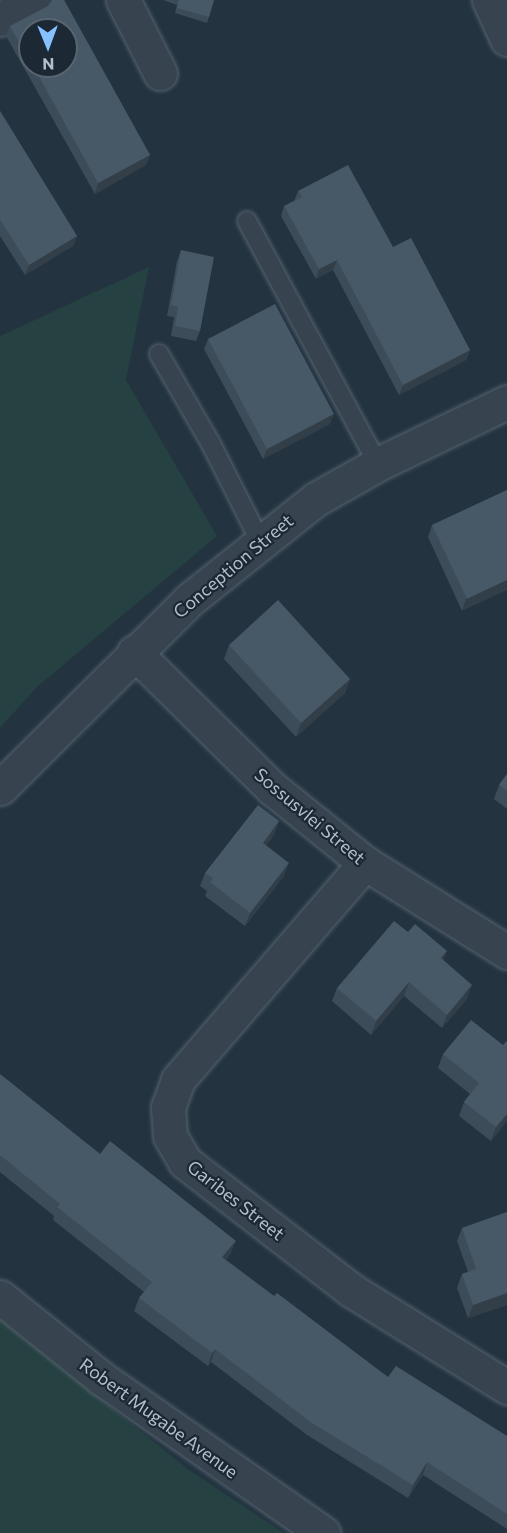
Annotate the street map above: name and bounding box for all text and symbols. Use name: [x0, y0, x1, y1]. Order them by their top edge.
north arrow: [18, 18, 78, 78]
text: N: [42, 55, 54, 74]
street label: Conception Street: [169, 510, 297, 622]
street label: Sossusvlei Street: [250, 763, 370, 869]
street label: Garibes Street: [183, 1155, 289, 1245]
street label: Robert Mugabe Avenue: [76, 1353, 242, 1483]

